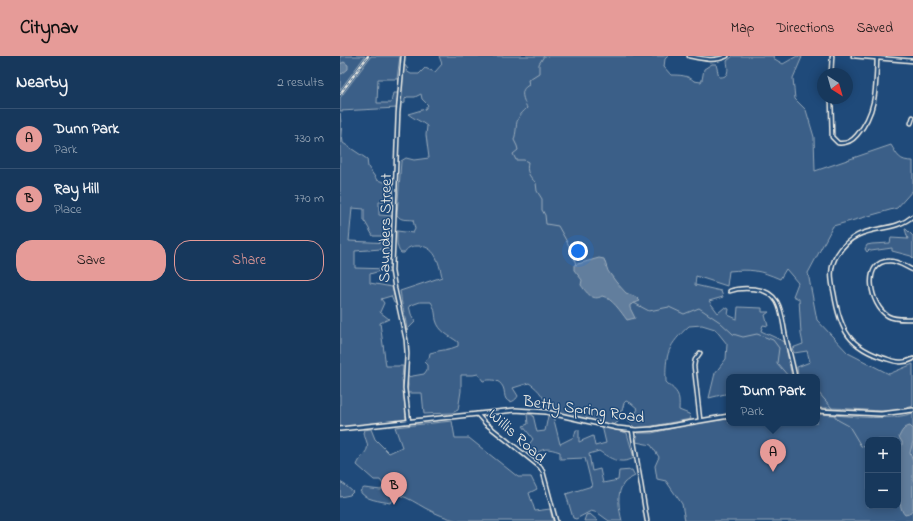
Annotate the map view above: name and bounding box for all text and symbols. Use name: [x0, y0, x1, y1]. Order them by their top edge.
text: Citynav: [20, 15, 78, 42]
text: Map: [731, 18, 754, 39]
text: Directions: [776, 18, 834, 39]
text: Saved: [856, 18, 893, 39]
north arrow: [817, 68, 853, 104]
text: Nearby: [16, 70, 68, 95]
text: 2 results: [277, 73, 324, 92]
text: Dunn Park: [54, 118, 119, 140]
text: A: [25, 129, 33, 148]
text: 730 m: [294, 129, 324, 148]
text: Park: [54, 140, 78, 159]
street label: Saunders Street: [373, 172, 399, 283]
text: Ray Hill: [54, 178, 99, 200]
text: B: [25, 189, 33, 208]
text: 770 m: [294, 189, 324, 208]
text: Place: [54, 200, 82, 219]
button: Save: [16, 240, 166, 281]
button: Share: [174, 240, 324, 281]
your location: [568, 241, 588, 261]
popup: [726, 374, 820, 426]
text: Dunn Park: [740, 380, 806, 402]
street label: Betty Spring Road: [521, 389, 646, 430]
text: Park: [740, 402, 764, 421]
street label: Willis Road: [482, 404, 551, 469]
map controls: [865, 437, 901, 509]
button: +: [865, 437, 901, 473]
pin: A: [760, 439, 786, 472]
pin: B: [381, 472, 407, 505]
button: −: [865, 473, 901, 509]

